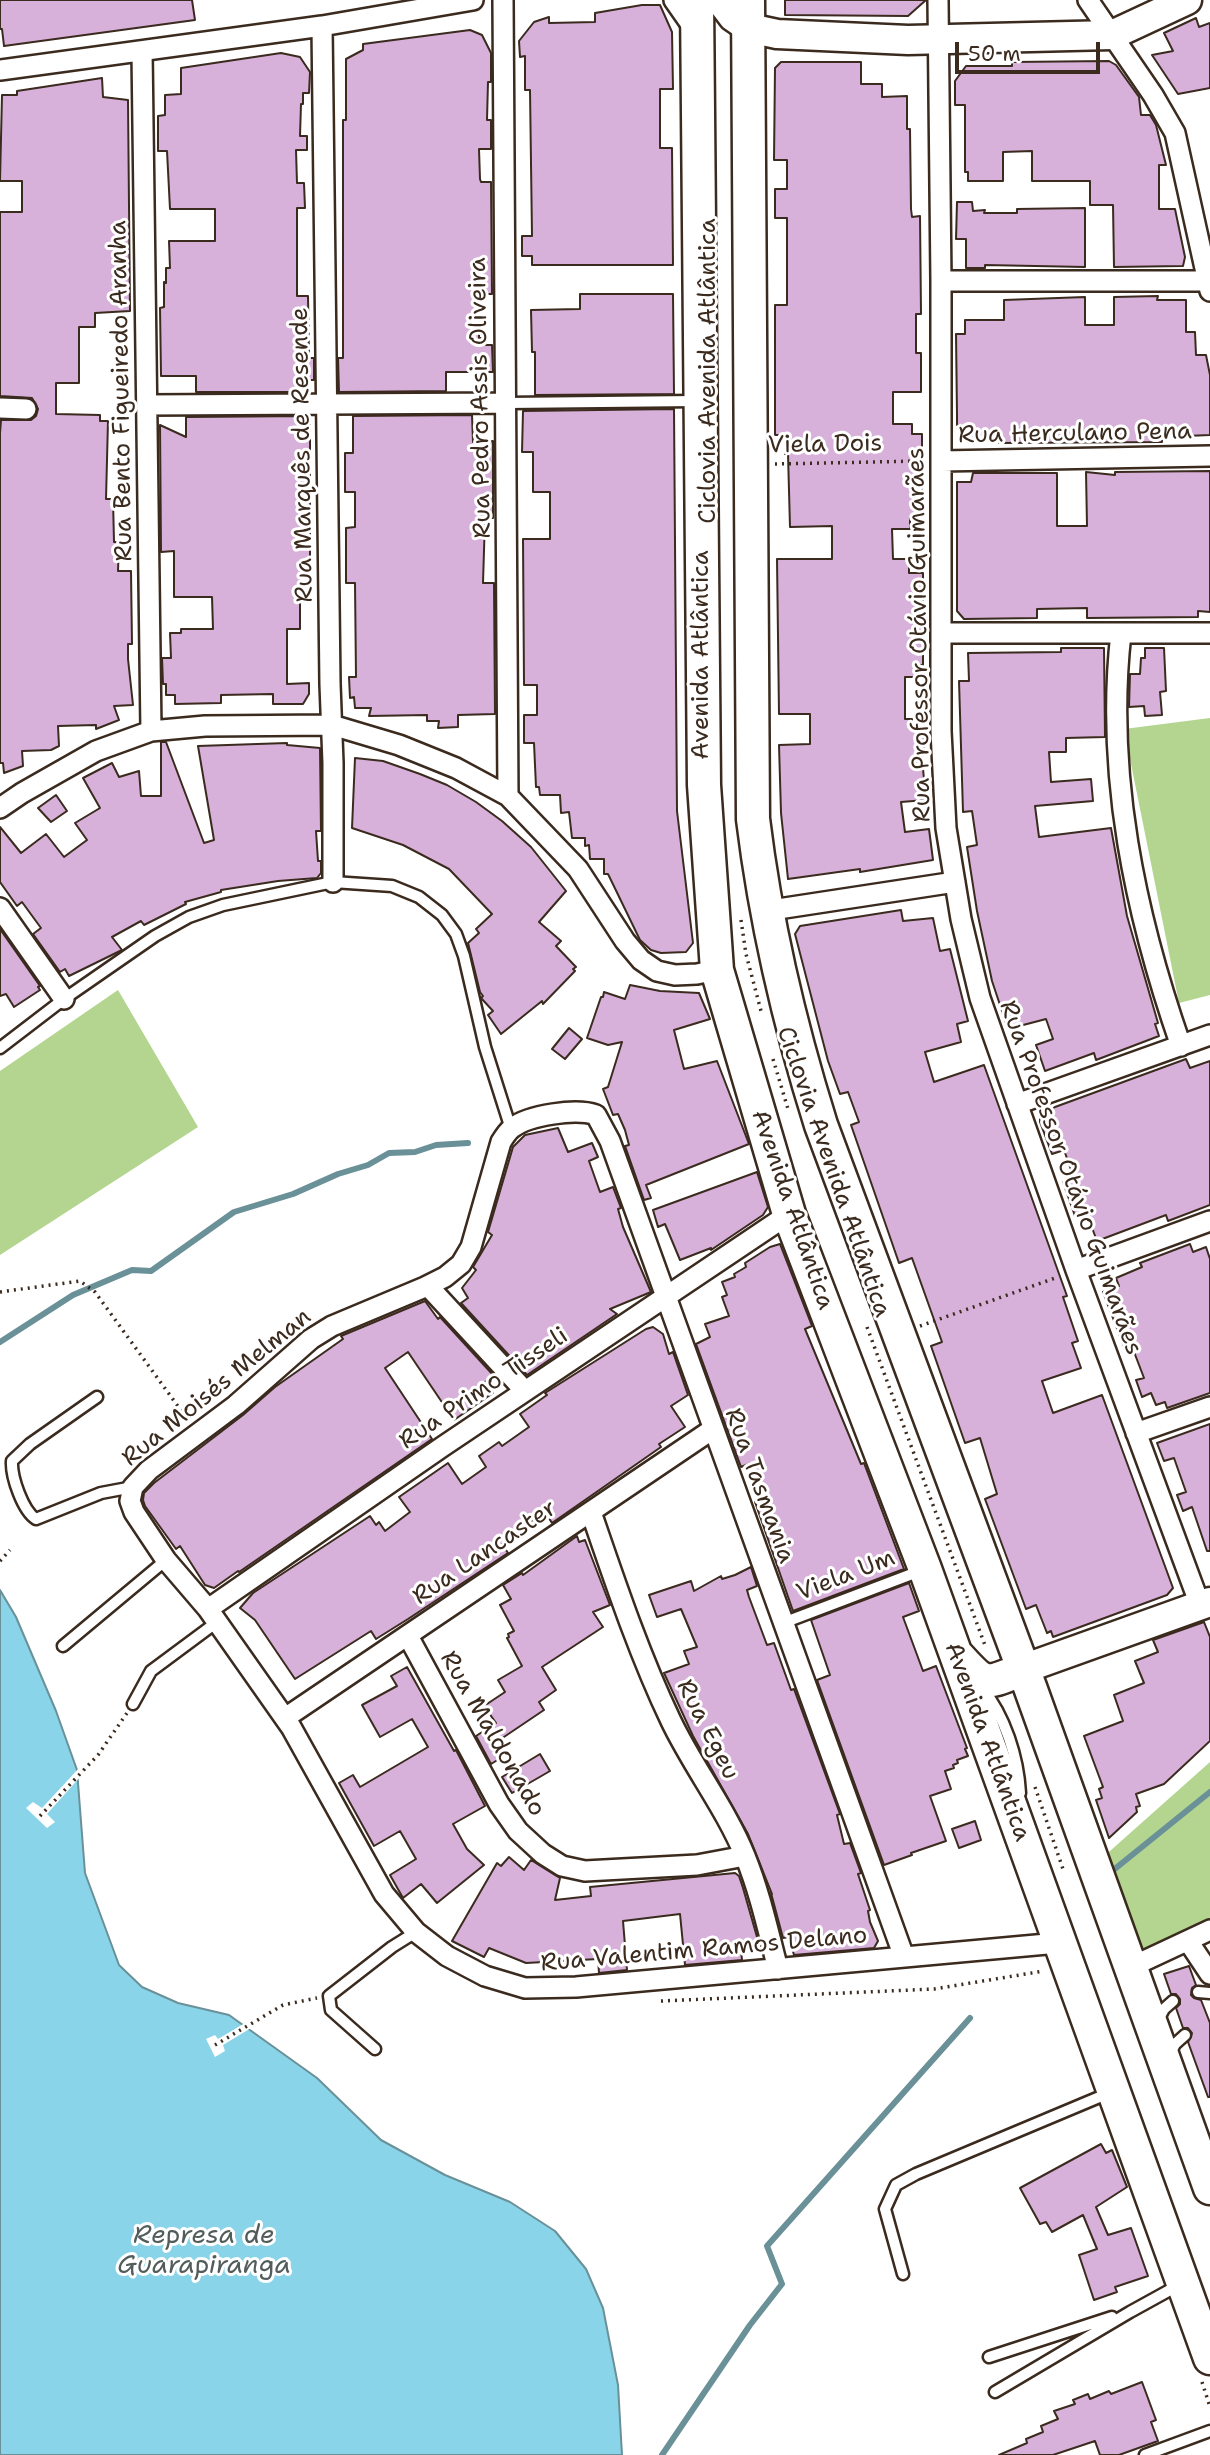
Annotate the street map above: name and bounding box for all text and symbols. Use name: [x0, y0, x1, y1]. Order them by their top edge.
scale bar: [958, 28, 1103, 72]
text: 50 m: [968, 40, 1021, 68]
street label: Ciclovia Avenida Atlântica: [695, 218, 723, 524]
street label: Rua Bento Figueiredo Aranha: [105, 220, 139, 562]
street label: Rua Pedro Assis Oliveira: [464, 257, 498, 539]
street label: Rua Marquês de Resende: [286, 307, 320, 603]
street label: Rua Herculano Pena: [958, 418, 1192, 450]
street label: Viela Dois: [768, 430, 882, 460]
street label: Rua Professor Otávio Guimarães: [902, 447, 938, 823]
street label: Avenida Atlântica: [688, 550, 716, 760]
street label: Rua Professor Otávio Guimarães: [992, 997, 1148, 1359]
street label: Ciclovia Avenida Atlântica: [770, 1023, 896, 1321]
street label: Avenida Atlântica: [744, 1106, 840, 1314]
street label: Rua Moisés Melman: [117, 1303, 317, 1473]
street label: Rua Primo Tisseli: [394, 1322, 574, 1456]
street label: Rua Tasmania: [718, 1405, 800, 1567]
street label: Rua Lancaster: [408, 1494, 562, 1612]
street label: Viela Um: [793, 1544, 899, 1608]
street label: Avenida Atlântica: [938, 1639, 1036, 1845]
street label: Rua Maldonado: [433, 1646, 551, 1822]
street label: Rua Egeu: [670, 1675, 744, 1785]
street label: Rua Valentim Ramos Delano: [539, 1921, 869, 1979]
water label: Represa de Guarapiranga: [117, 2220, 291, 2282]

